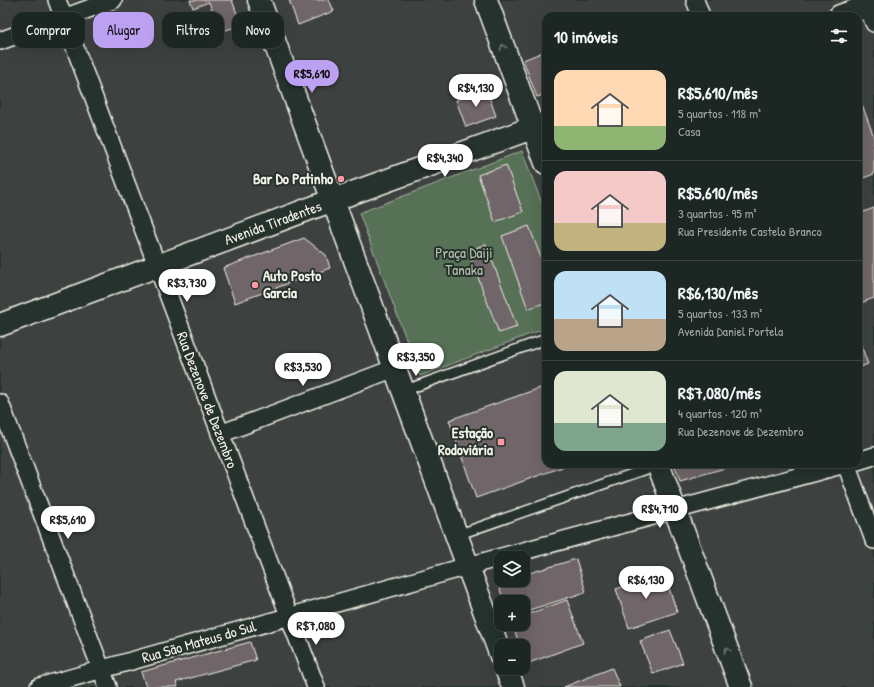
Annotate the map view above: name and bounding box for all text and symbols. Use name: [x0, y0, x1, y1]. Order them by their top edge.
chip: Comprar: [12, 12, 85, 48]
chip: Alugar: [93, 12, 154, 48]
chip: Filtros: [162, 12, 224, 48]
chip: Novo: [232, 12, 284, 48]
text: 10 imóveis: [554, 25, 618, 48]
icon: filters: [828, 25, 850, 47]
one-way arrow: [500, 44, 508, 51]
pin: R$5,610: [275, 60, 349, 94]
text: R$5,610: [294, 64, 330, 82]
pin: R$4,130: [439, 74, 513, 108]
text: R$4,130: [458, 78, 494, 96]
text: R$5,610/mês: [678, 81, 758, 104]
icon: home: [586, 86, 634, 134]
text: 5 quartos · 118 m²: [678, 104, 761, 122]
text: Casa: [678, 122, 700, 140]
pin: R$4,340: [408, 144, 482, 178]
text: R$4,340: [427, 148, 463, 166]
place label: Bar Do Patinho: [253, 168, 333, 189]
marker: Bar Do Patinho: [336, 174, 346, 184]
text: R$5,610/mês: [678, 181, 758, 204]
icon: home: [586, 187, 634, 235]
street label: Avenida Tiradentes: [221, 195, 325, 250]
text: 3 quartos · 95 m²: [678, 204, 757, 222]
text: Rua Presidente Castelo Branco: [678, 222, 822, 240]
park label: Praça Daiji Tanaka: [435, 242, 493, 280]
place label: Auto Posto Garcia: [263, 265, 321, 303]
pin: R$3,730: [150, 269, 224, 303]
text: R$3,730: [167, 273, 207, 291]
marker: Auto Posto Garcia: [250, 280, 260, 290]
text: R$6,130/mês: [678, 281, 758, 304]
icon: home: [586, 287, 634, 335]
text: 5 quartos · 133 m²: [678, 304, 762, 322]
text: Avenida Daniel Portela: [678, 322, 783, 340]
street label: Rua Dezenove de Dezembro: [172, 328, 243, 471]
pin: R$3,350: [379, 343, 453, 377]
text: R$3,350: [397, 347, 435, 365]
pin: R$3,530: [266, 353, 340, 387]
text: R$3,530: [284, 357, 322, 375]
text: R$7,080/mês: [678, 381, 761, 404]
icon: home: [586, 387, 634, 435]
text: 4 quartos · 120 m²: [678, 404, 762, 422]
place label: Estação Rodoviária: [438, 422, 493, 460]
text: Rua Dezenove de Dezembro: [678, 422, 804, 440]
marker: Estação Rodoviária: [496, 437, 506, 447]
pin: R$4,710: [623, 495, 697, 529]
text: R$4,710: [642, 499, 678, 517]
pin: R$5,610: [31, 506, 105, 540]
text: R$5,610: [50, 510, 86, 528]
map controls: [494, 551, 530, 675]
button: layers: [494, 551, 530, 587]
pin: R$6,130: [609, 566, 683, 600]
text: R$6,130: [628, 570, 664, 588]
button: +: [494, 595, 530, 631]
pin: R$7,080: [279, 612, 353, 646]
street label: Rua São Mateus do Sul: [139, 615, 258, 668]
text: R$7,080: [297, 616, 335, 634]
button: −: [494, 639, 530, 675]
one-way arrow: [724, 647, 732, 654]

